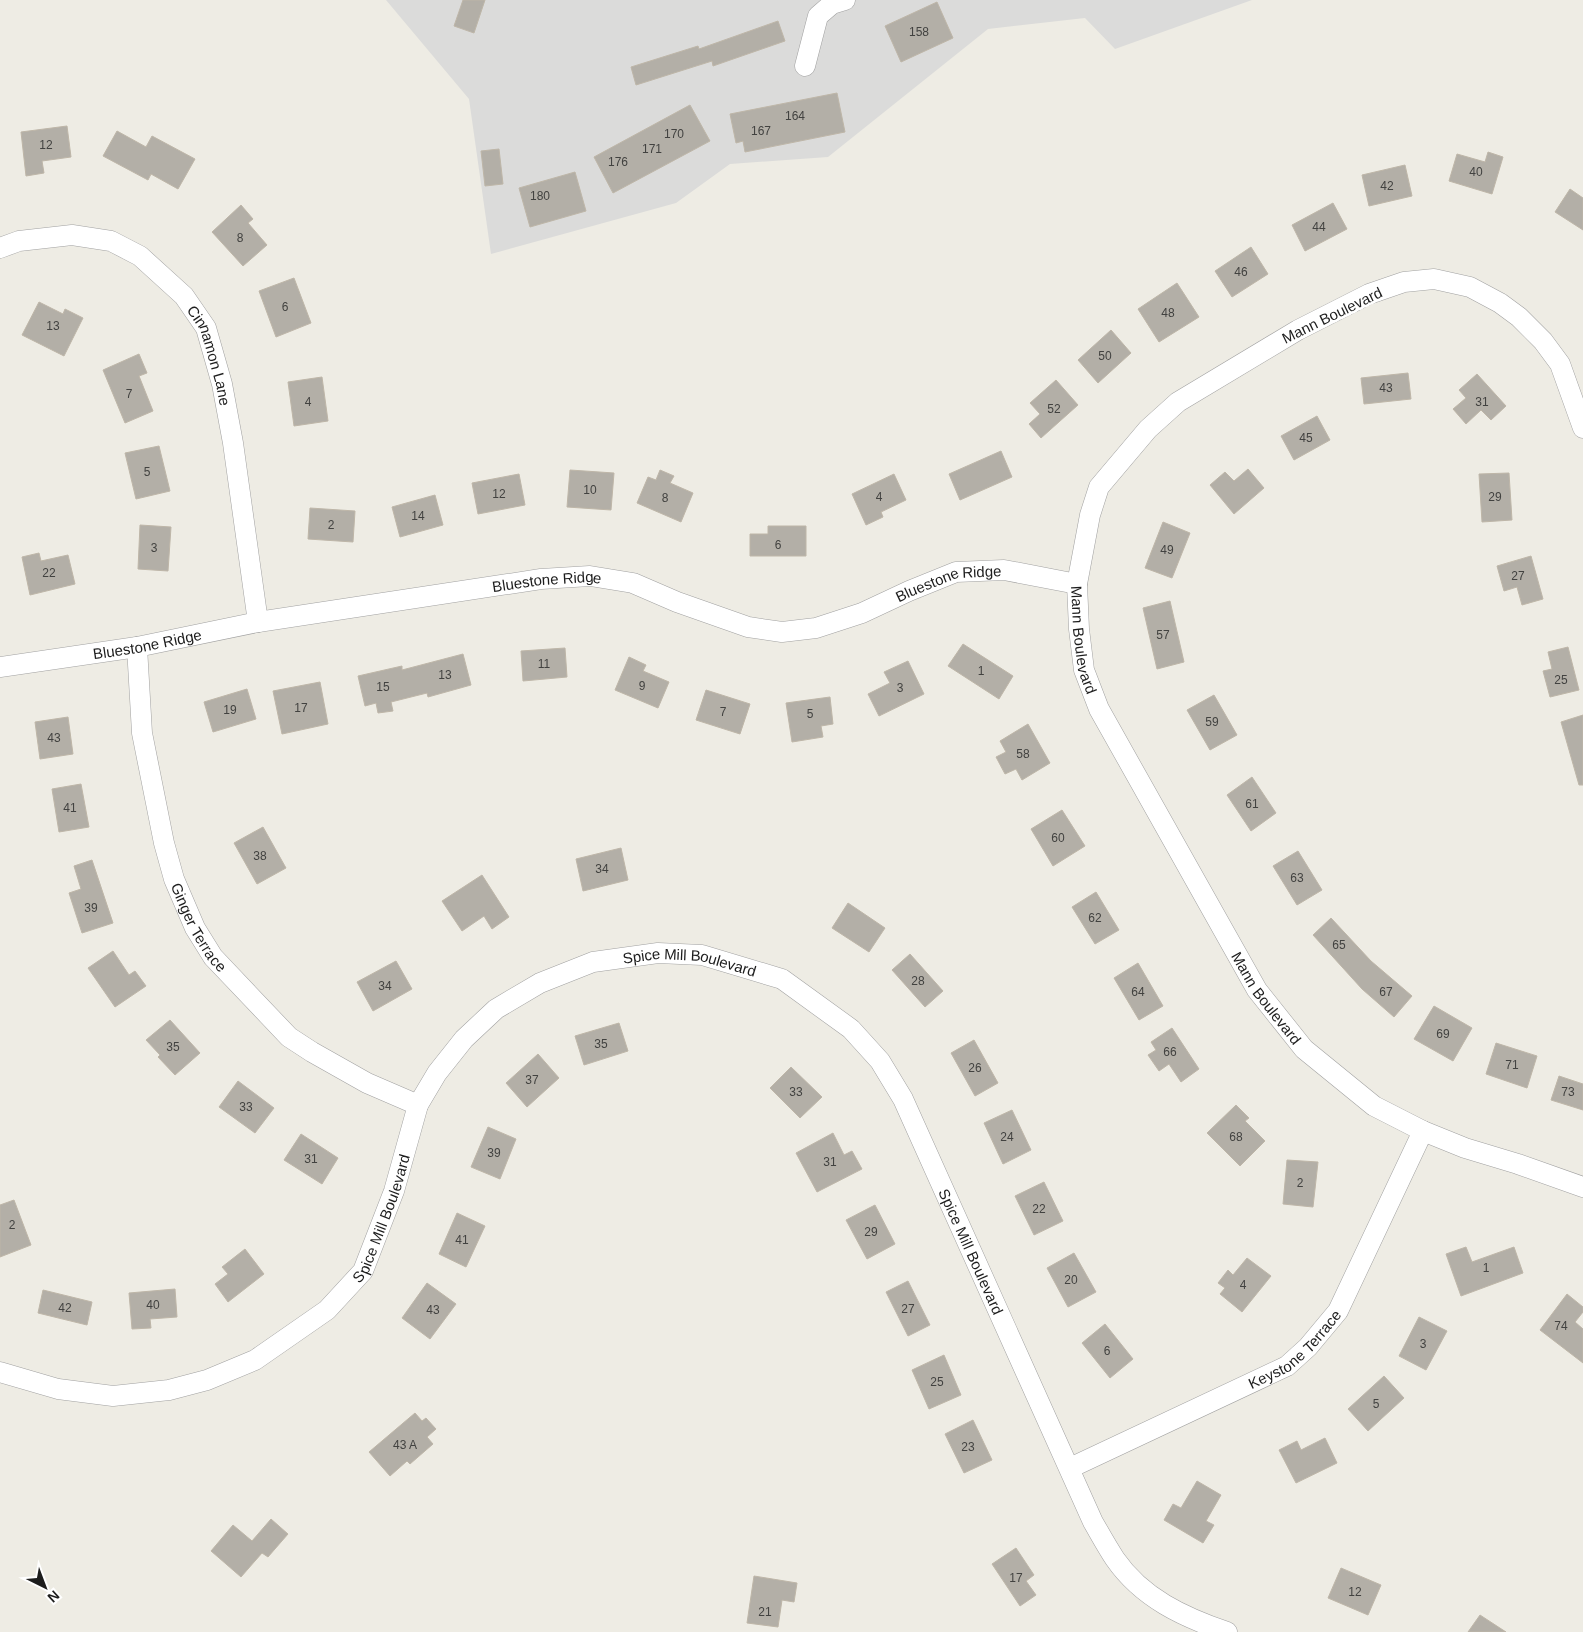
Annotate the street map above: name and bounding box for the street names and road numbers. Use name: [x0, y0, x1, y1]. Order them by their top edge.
street label: Mann Boulevard: [1279, 283, 1385, 347]
street label: Cinnamon Lane: [184, 302, 234, 407]
street label: Bluestone Ridge: [893, 562, 1002, 605]
street label: Bluestone Ridge: [491, 567, 603, 595]
street label: Mann Boulevard: [1069, 585, 1101, 696]
street label: Bluestone Ridge: [92, 625, 203, 662]
street label: Ginger Terrace: [168, 880, 230, 975]
street label: Spice Mill Boulevard: [622, 944, 758, 979]
street label: Mann Boulevard: [1229, 949, 1305, 1047]
street label: Spice Mill Boulevard: [348, 1152, 412, 1286]
street label: Spice Mill Boulevard: [936, 1186, 1007, 1317]
street label: Keystone Terrace: [1245, 1306, 1344, 1392]

